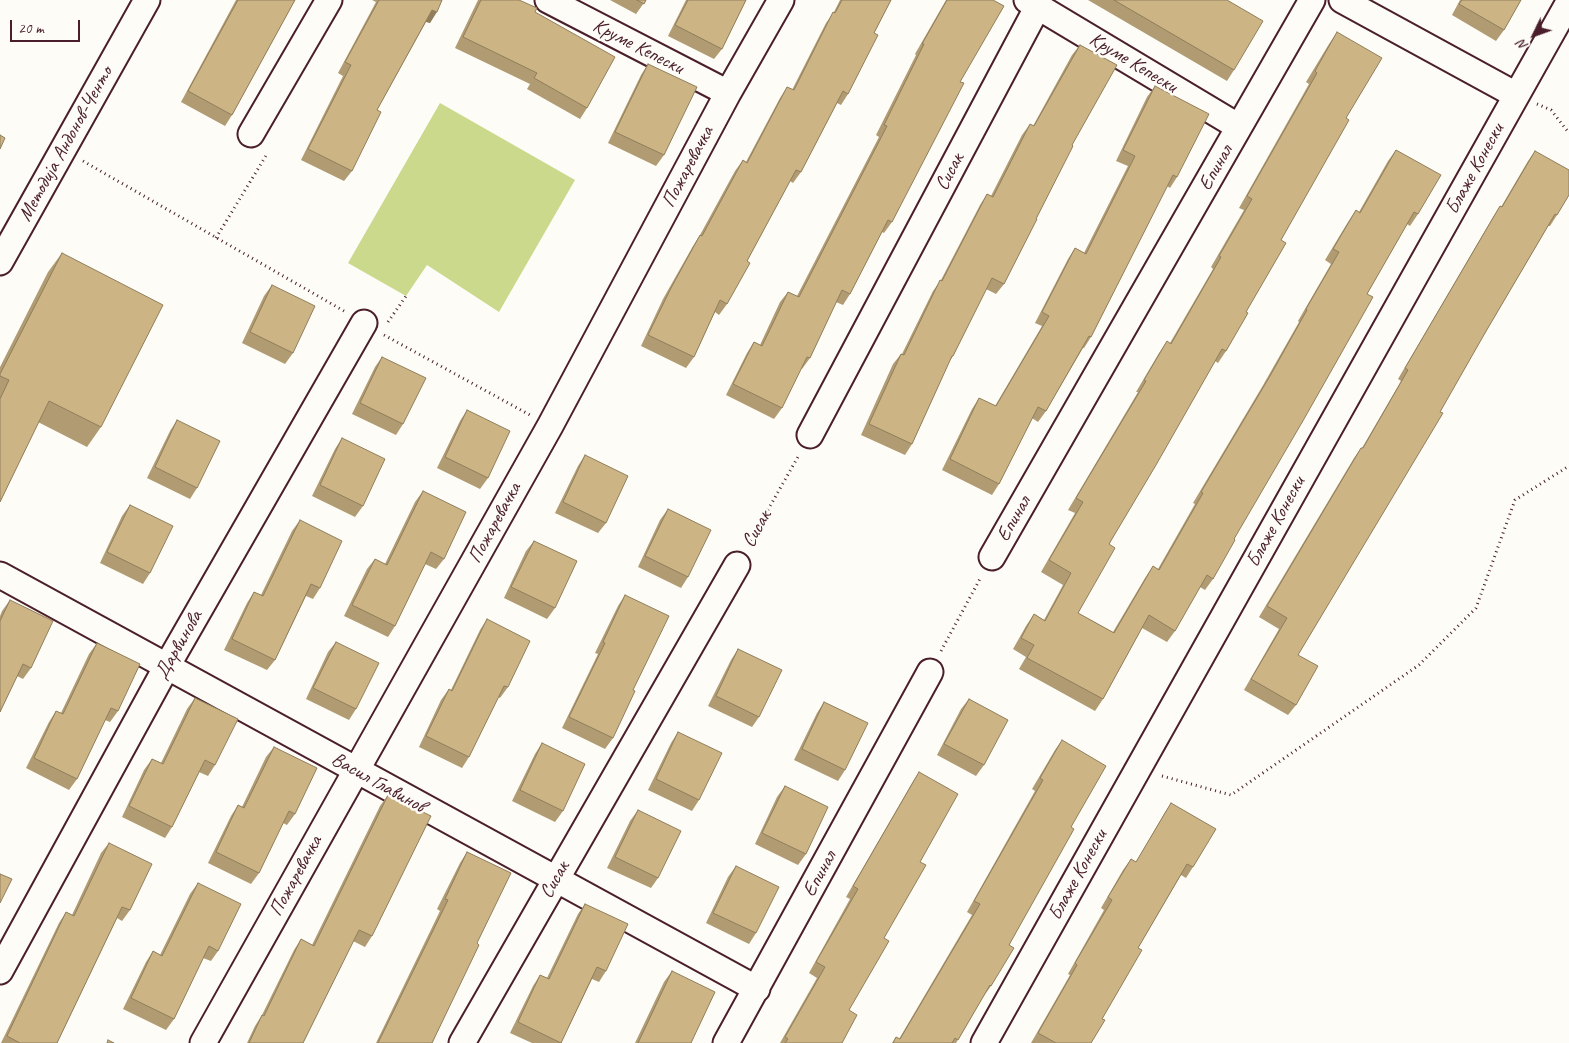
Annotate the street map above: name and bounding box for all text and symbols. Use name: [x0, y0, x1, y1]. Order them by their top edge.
scale bar: [12, 10, 82, 42]
north arrow: [1509, 10, 1559, 60]
street label: Круме Кепески: [589, 14, 687, 80]
text: 20 m: [18, 19, 44, 38]
street label: Круме Кепески: [1085, 27, 1181, 99]
text: N: [1513, 36, 1532, 54]
street label: Методија Андонов-Ченто: [13, 62, 119, 226]
street label: Блаже Конески: [1440, 120, 1510, 218]
street label: Пожаревачка: [657, 122, 719, 212]
street label: Епинал: [1193, 141, 1239, 195]
street label: Сисак: [930, 149, 970, 195]
street label: Блаже Конески: [1241, 473, 1311, 571]
street label: Пожаревачка: [463, 479, 527, 567]
street label: Епинал: [991, 492, 1037, 546]
street label: Сисак: [737, 506, 777, 552]
street label: Дарвинова: [150, 606, 208, 684]
street label: Васил Главинов: [327, 747, 429, 819]
street label: Блаже Конески: [1043, 826, 1113, 924]
street label: Пожаревачка: [264, 832, 328, 920]
street label: Епинал: [798, 847, 842, 901]
street label: Сисак: [535, 857, 575, 903]

